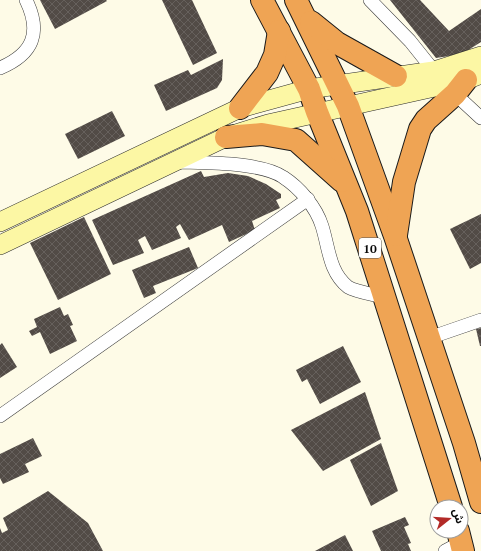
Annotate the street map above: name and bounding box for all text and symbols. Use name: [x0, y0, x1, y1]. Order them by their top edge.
road number: 10: [359, 238, 381, 258]
north arrow: [429, 499, 469, 539]
text: ش: [450, 507, 467, 525]

